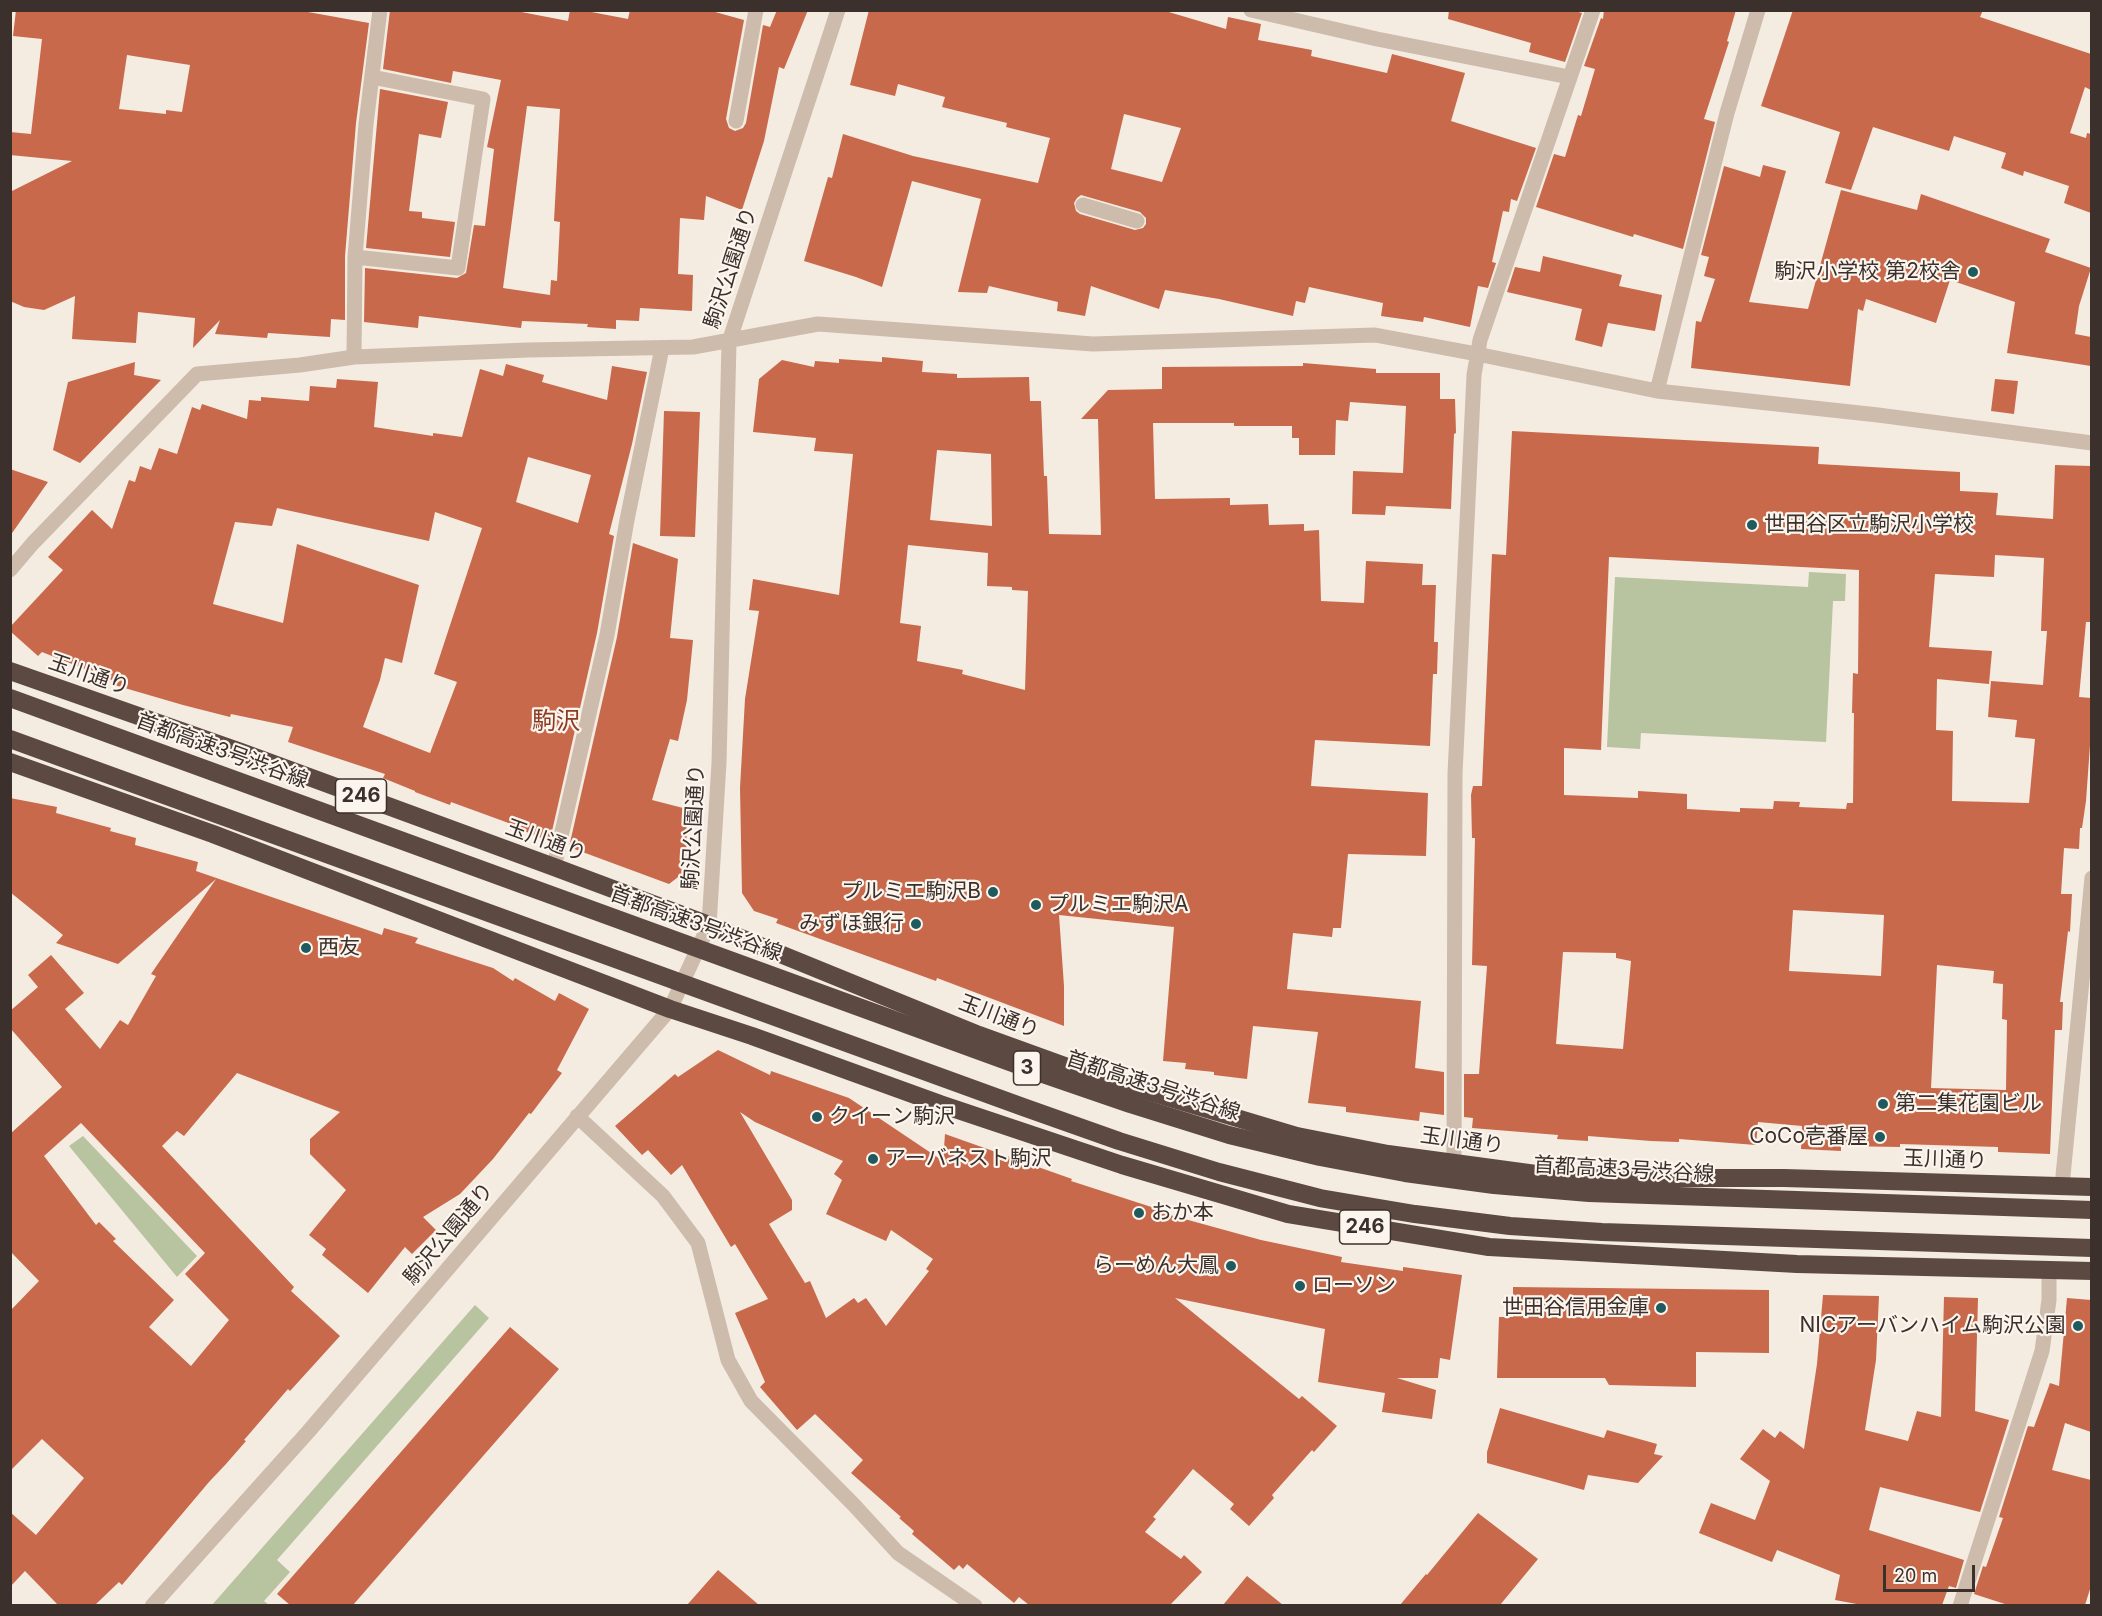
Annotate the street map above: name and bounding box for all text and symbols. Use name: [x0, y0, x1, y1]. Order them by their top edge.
street label: 駒沢公園通り: [700, 204, 762, 332]
place label: 駒沢小学校 第2校舎: [1774, 259, 1961, 285]
marker: 駒沢小学校 第2校舎: [1966, 265, 1980, 279]
place label: 世田谷区立駒沢小学校: [1764, 512, 1974, 538]
marker: 世田谷区立駒沢小学校: [1745, 518, 1759, 532]
street label: 玉川通り: [45, 649, 133, 701]
street label: 首都高速3号渋谷線: [133, 708, 311, 794]
district label: 駒沢: [532, 708, 580, 736]
street label: 駒沢公園通り: [678, 763, 710, 891]
road number: 246: [336, 779, 386, 813]
street label: 玉川通り: [502, 815, 590, 867]
place label: プルミエ駒沢B: [841, 879, 981, 905]
street label: 首都高速3号渋谷線: [607, 881, 785, 967]
marker: プルミエ駒沢B: [986, 885, 1000, 899]
place label: プルミエ駒沢A: [1048, 892, 1188, 918]
marker: プルミエ駒沢A: [1029, 898, 1043, 912]
place label: みずほ銀行: [799, 911, 904, 937]
marker: みずほ銀行: [909, 917, 923, 931]
place label: 西友: [318, 935, 360, 961]
marker: 西友: [299, 941, 313, 955]
street label: 玉川通り: [955, 990, 1043, 1044]
street label: 首都高速3号渋谷線: [1063, 1046, 1243, 1126]
road number: 3: [1014, 1051, 1040, 1085]
place label: 第二集花園ビル: [1895, 1091, 2042, 1117]
marker: 第二集花園ビル: [1876, 1097, 1890, 1111]
place label: クイーン駒沢: [829, 1104, 955, 1130]
marker: クイーン駒沢: [810, 1110, 824, 1124]
street label: 玉川通り: [1419, 1123, 1505, 1159]
place label: CoCo壱番屋: [1749, 1124, 1868, 1150]
marker: CoCo壱番屋: [1873, 1130, 1887, 1144]
place label: アーバネスト駒沢: [885, 1146, 1052, 1172]
street label: 玉川通り: [1903, 1146, 1987, 1174]
marker: アーバネスト駒沢: [866, 1152, 880, 1166]
street label: 首都高速3号渋谷線: [1533, 1153, 1715, 1187]
street label: 駒沢公園通り: [399, 1178, 499, 1290]
place label: おか本: [1151, 1200, 1214, 1226]
marker: おか本: [1132, 1206, 1146, 1220]
road number: 246: [1340, 1210, 1390, 1244]
place label: らーめん大鳳: [1093, 1253, 1219, 1279]
marker: らーめん大鳳: [1224, 1259, 1238, 1273]
place label: ローソン: [1312, 1273, 1396, 1299]
marker: ローソン: [1293, 1279, 1307, 1293]
place label: 世田谷信用金庫: [1502, 1295, 1649, 1321]
marker: 世田谷信用金庫: [1654, 1301, 1668, 1315]
place label: NICアーバンハイム駒沢公園: [1799, 1313, 2066, 1339]
marker: NICアーバンハイム駒沢公園: [2071, 1319, 2085, 1333]
scale bar: [1886, 1553, 1978, 1591]
text: 20 m: [1894, 1565, 1937, 1586]

